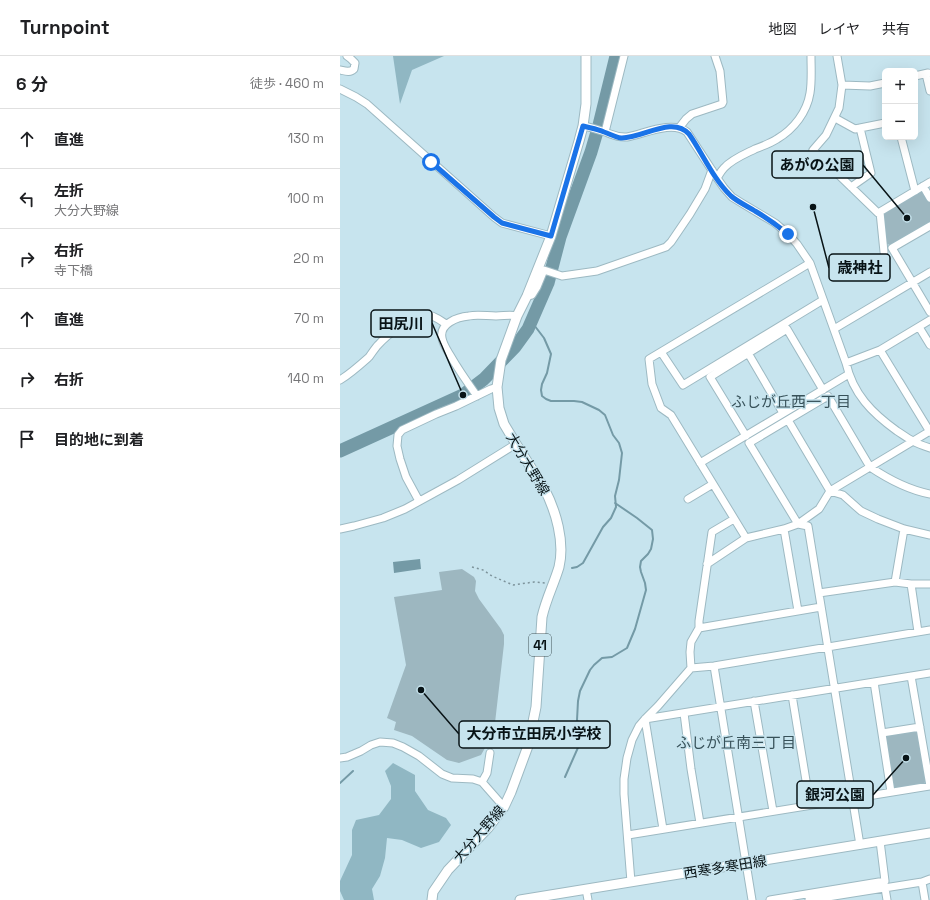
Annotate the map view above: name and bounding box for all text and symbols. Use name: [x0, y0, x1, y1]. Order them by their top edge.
text: Turnpoint: [20, 15, 110, 40]
text: 地図: [768, 20, 796, 38]
text: レイヤ: [818, 20, 860, 38]
text: 共有: [882, 20, 910, 38]
map controls: [882, 68, 918, 140]
button: +: [882, 68, 918, 104]
text: 6 分: [16, 73, 48, 95]
text: 徒歩 · 460 m: [250, 75, 324, 92]
button: −: [882, 104, 918, 140]
icon: ahead: [16, 128, 38, 150]
text: 直進: [54, 130, 84, 149]
text: 130 m: [288, 130, 324, 147]
callout: あがの公園: [772, 151, 863, 178]
route start: [422, 153, 440, 171]
text: あがの公園: [779, 155, 855, 174]
text: 左折: [54, 181, 84, 200]
icon: left: [16, 188, 38, 210]
text: 100 m: [287, 190, 324, 207]
text: 大分大野線: [54, 202, 119, 219]
route end: [779, 225, 797, 243]
text: 右折: [54, 241, 84, 260]
icon: right: [16, 248, 38, 270]
text: 20 m: [293, 250, 324, 267]
callout: 歳神社: [829, 254, 890, 281]
text: 歳神社: [837, 258, 883, 277]
text: 寺下橋: [54, 262, 93, 279]
icon: ahead: [16, 308, 38, 330]
text: 直進: [54, 310, 84, 329]
text: 70 m: [294, 310, 324, 327]
callout: 田尻川: [371, 310, 432, 337]
text: 田尻川: [378, 314, 424, 333]
icon: right: [16, 368, 38, 390]
text: 右折: [54, 370, 84, 389]
text: 140 m: [288, 370, 324, 387]
district label: ふじが丘西一丁目: [731, 392, 851, 411]
icon: arrive: [16, 428, 38, 450]
street label: 大分大野線: [502, 429, 554, 499]
text: 目的地に到着: [54, 430, 144, 449]
road number: 41: [529, 634, 551, 656]
callout: 大分市立田尻小学校: [459, 721, 610, 748]
text: 大分市立田尻小学校: [466, 724, 602, 743]
district label: ふじが丘南三丁目: [676, 733, 796, 752]
callout: 銀河公園: [797, 781, 873, 808]
text: 銀河公園: [805, 785, 865, 804]
street label: 大分大野線: [449, 802, 509, 866]
street label: 西寒多寒田線: [682, 852, 768, 882]

